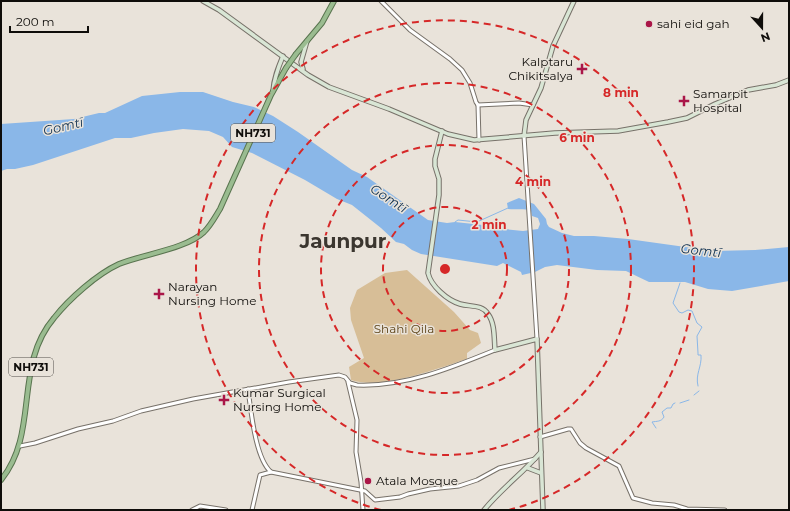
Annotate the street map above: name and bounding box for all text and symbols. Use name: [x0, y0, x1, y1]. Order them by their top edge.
scale bar: [10, 8, 88, 34]
north arrow: [742, 8, 782, 48]
text: 200 m: [16, 14, 55, 29]
place label: sahi eid gah: [657, 16, 730, 31]
marker: sahi eid gah: [644, 19, 654, 29]
text: N: [759, 29, 772, 45]
place label: Kalptaru Chikitsalya: [509, 54, 573, 83]
marker: Kalptaru Chikitsalya: [576, 63, 588, 75]
text: 8 min: [603, 85, 639, 100]
place label: Samarpit Hospital: [693, 86, 748, 115]
marker: Samarpit Hospital: [678, 95, 690, 107]
water label: Gomtī: [41, 113, 86, 138]
road number: NH731: [231, 124, 275, 142]
text: 6 min: [559, 130, 595, 145]
text: 4 min: [515, 174, 551, 189]
water label: Gomtī: [368, 180, 412, 217]
text: 2 min: [472, 217, 506, 232]
district label: Jaunpur: [299, 229, 387, 253]
water label: Gomtī: [680, 240, 724, 260]
centre of rings: [438, 262, 452, 276]
place label: Narayan Nursing Home: [168, 279, 256, 308]
marker: Narayan Nursing Home: [153, 288, 165, 300]
park label: Shahi Qila: [374, 321, 434, 336]
road number: NH731: [9, 358, 53, 376]
place label: Kumar Surgical Nursing Home: [233, 385, 326, 414]
marker: Kumar Surgical Nursing Home: [218, 394, 230, 406]
place label: Atala Mosque: [376, 473, 458, 488]
marker: Atala Mosque: [363, 476, 373, 486]

